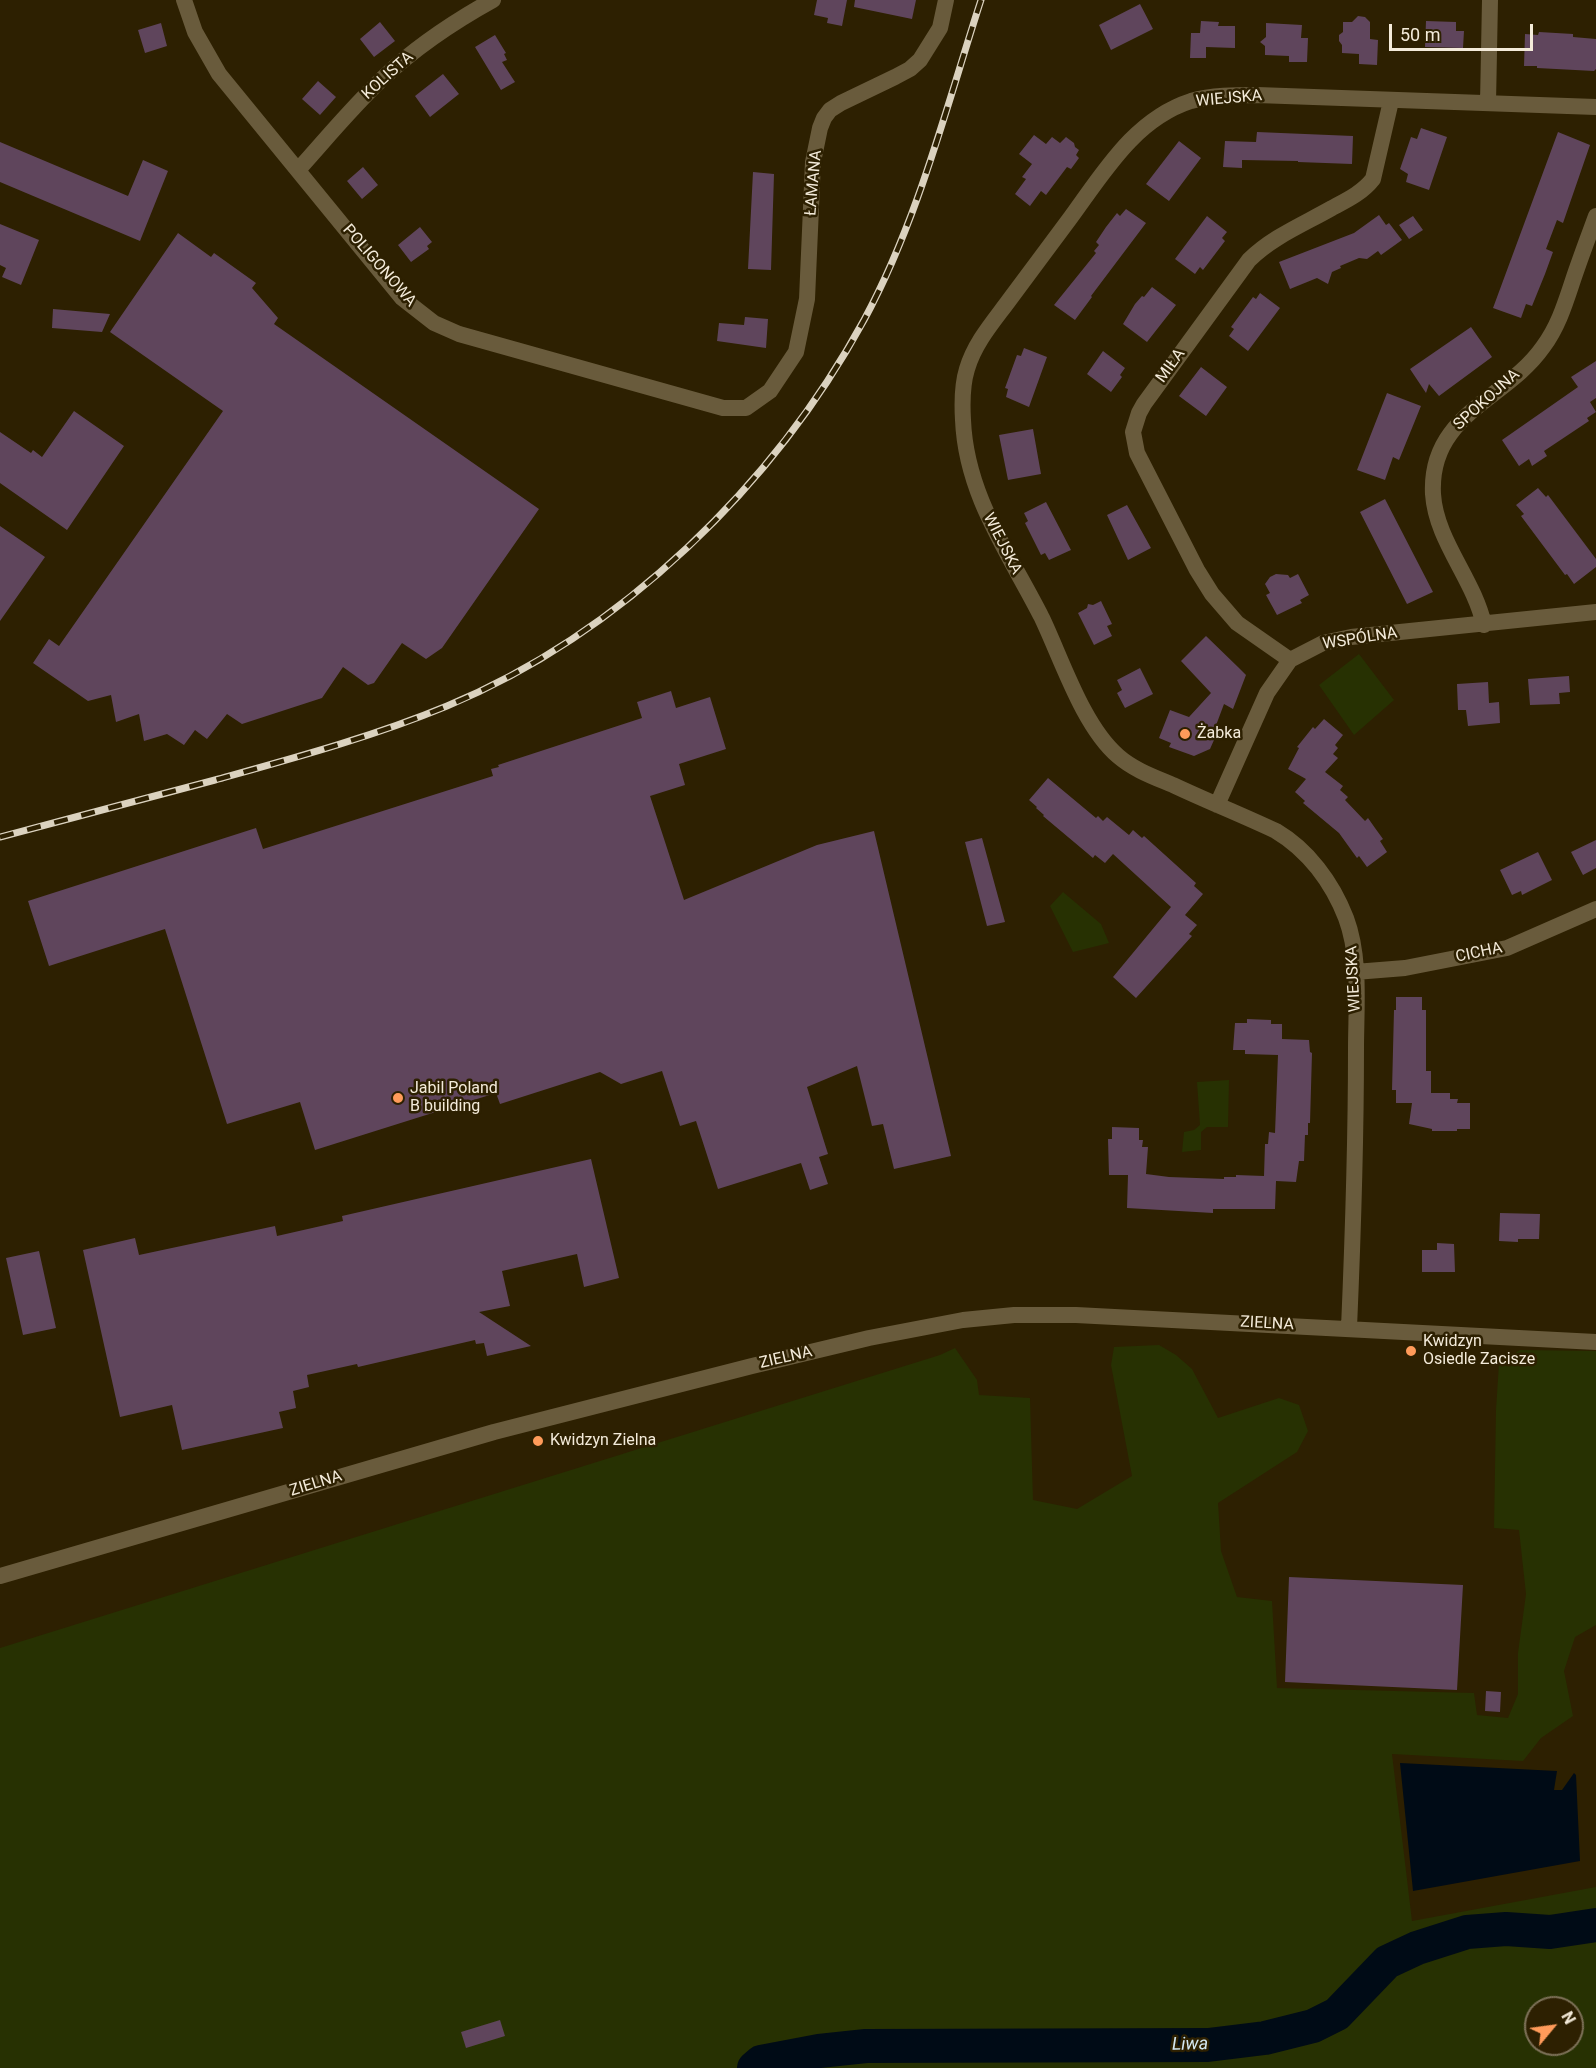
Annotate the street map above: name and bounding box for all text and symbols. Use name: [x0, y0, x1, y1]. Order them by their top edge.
scale bar: [1392, 12, 1536, 50]
text: 50 m: [1400, 24, 1440, 45]
street label: KOLISTA: [358, 48, 418, 104]
street label: WIEJSKA: [1195, 87, 1263, 111]
street label: ŁAMANA: [802, 149, 826, 217]
street label: POLIGONOWA: [338, 221, 420, 311]
street label: MIŁA: [1152, 345, 1190, 387]
street label: SPOKOJNA: [1450, 365, 1524, 435]
street label: WIEJSKA: [978, 510, 1026, 578]
street label: WSPÓLNA: [1321, 624, 1399, 654]
place label: Żabka: [1197, 724, 1241, 744]
marker: Żabka: [1178, 727, 1192, 741]
street label: CICHA: [1454, 939, 1504, 967]
street label: WIEJSKA: [1343, 945, 1365, 1013]
place label: Jabil Poland B building: [410, 1079, 498, 1117]
marker: Jabil Poland B building: [391, 1091, 405, 1105]
street label: ZIELNA: [1240, 1313, 1294, 1335]
place label: Kwidzyn Osiedle Zacisze: [1423, 1332, 1535, 1370]
street label: ZIELNA: [758, 1343, 814, 1373]
marker: Kwidzyn Osiedle Zacisze: [1404, 1344, 1418, 1358]
place label: Kwidzyn Zielna: [550, 1431, 656, 1451]
marker: Kwidzyn Zielna: [531, 1434, 545, 1448]
street label: ZIELNA: [288, 1467, 344, 1501]
north arrow: [1524, 1996, 1584, 2056]
text: N: [1557, 2008, 1579, 2028]
water label: Liwa: [1172, 2034, 1208, 2056]

